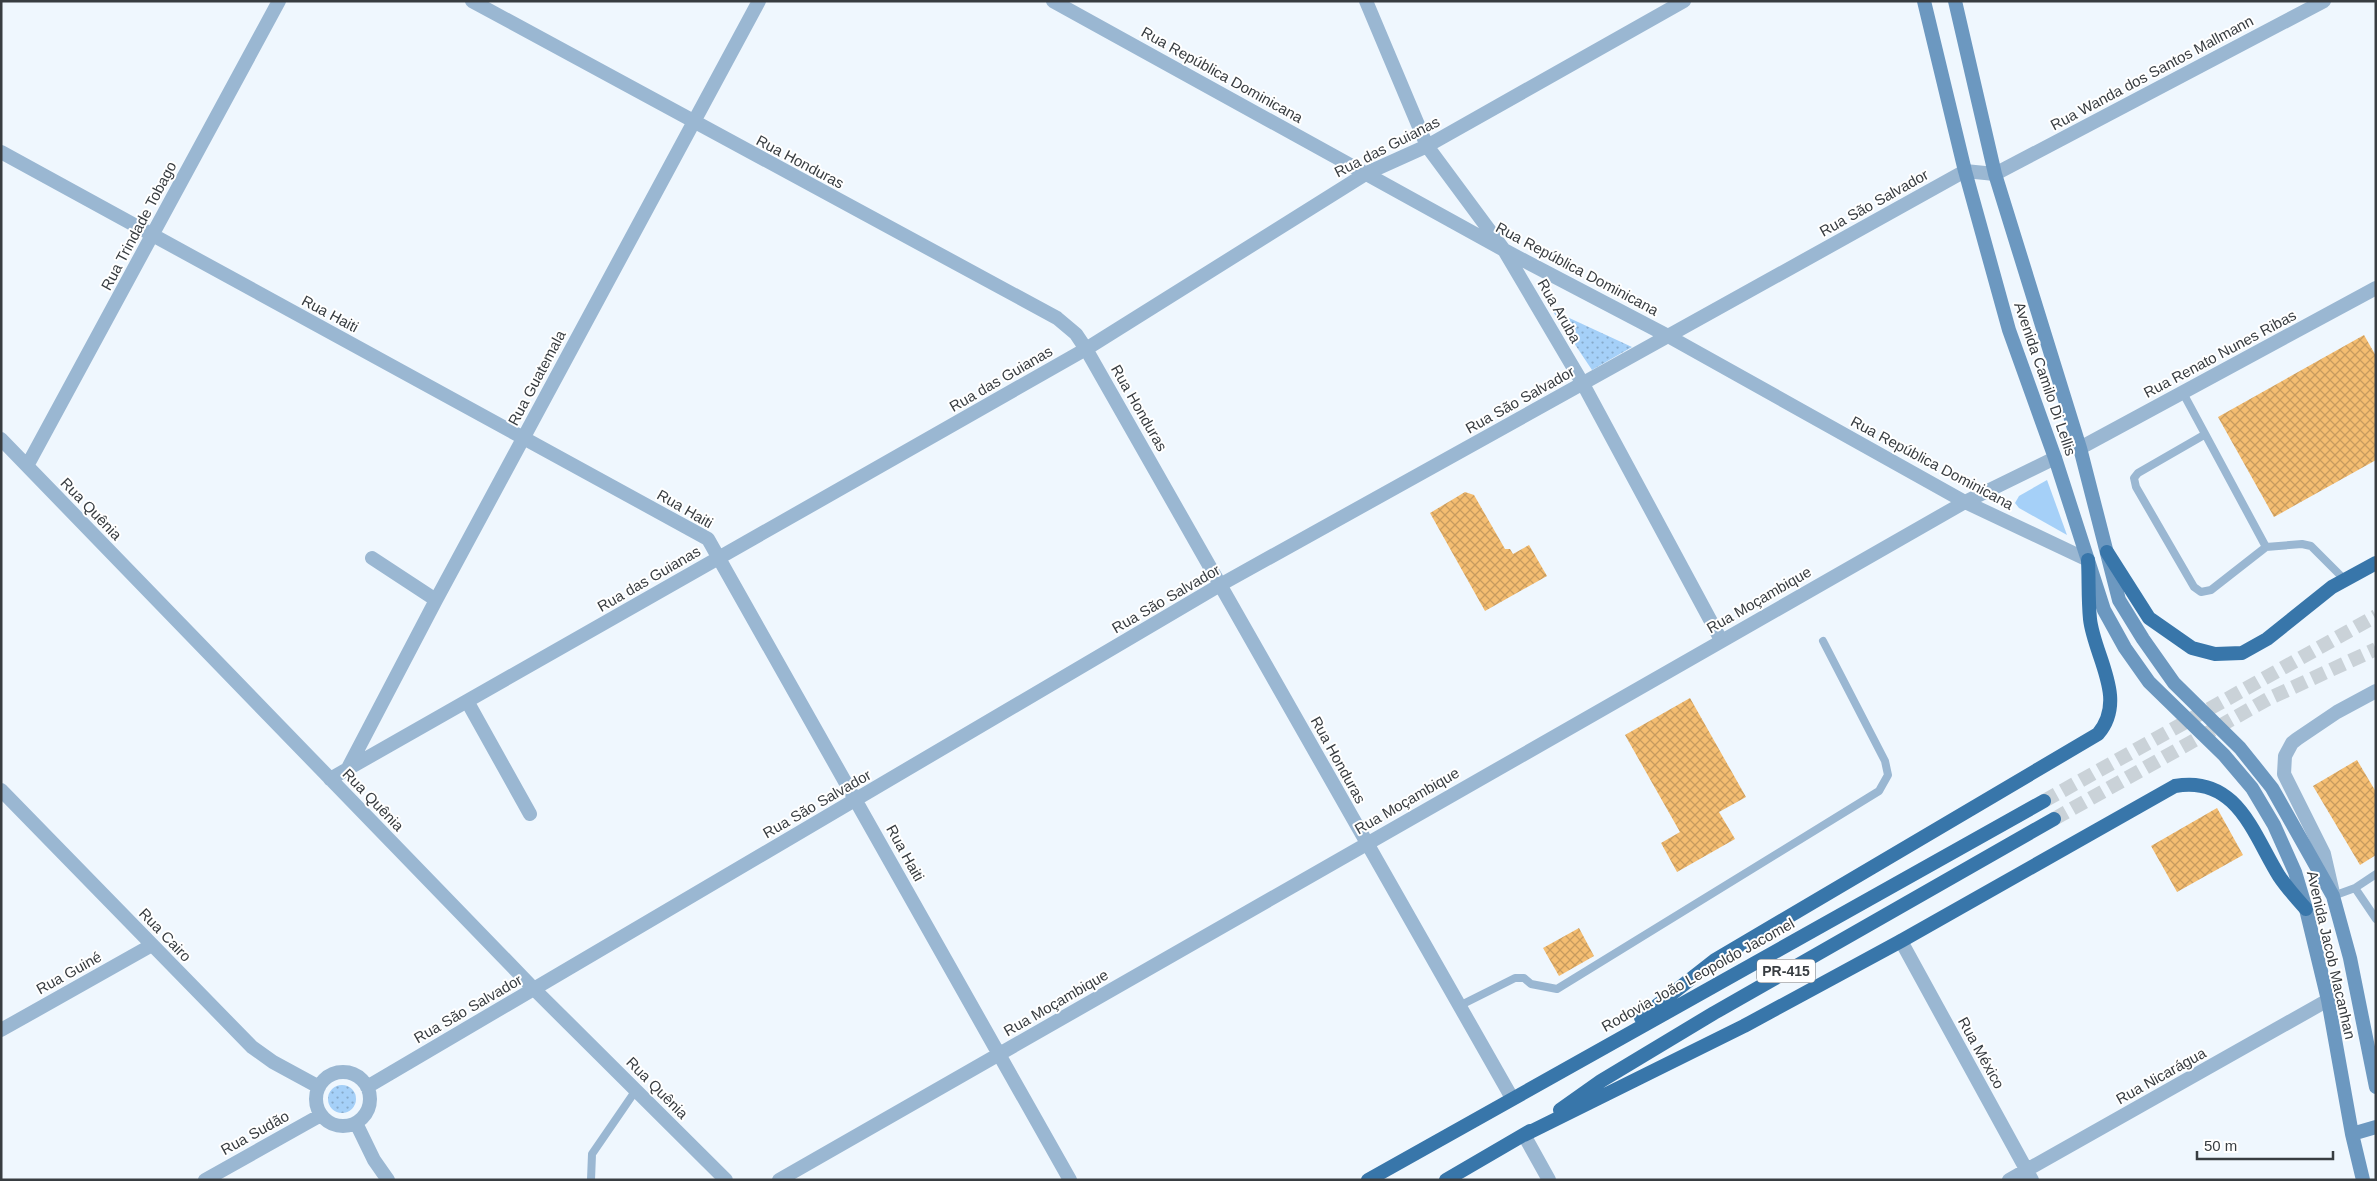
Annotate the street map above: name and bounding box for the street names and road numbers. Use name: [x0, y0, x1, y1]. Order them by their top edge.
street label: Rua Wanda dos Santos Mallmann: [2048, 12, 2256, 133]
street label: Rua República Dominicana: [1139, 23, 1306, 126]
street label: Rua das Guianas: [1331, 113, 1442, 180]
street label: Rua Honduras: [754, 131, 847, 192]
street label: Rua Trindade Tobago: [97, 159, 180, 293]
street label: Rua São Salvador: [1816, 166, 1931, 240]
street label: Rua República Dominicana: [1493, 218, 1662, 319]
street label: Rua Aruba: [1534, 276, 1585, 346]
street label: Rua Haiti: [299, 292, 361, 336]
street label: Avenida Camilo Di Lellis: [2011, 300, 2080, 458]
street label: Rua Renato Nunes Ribas: [2141, 306, 2299, 401]
street label: Rua Guatemala: [504, 327, 569, 428]
street label: Rua das Guianas: [946, 342, 1055, 415]
street label: Rua Honduras: [1108, 362, 1171, 454]
street label: Rua São Salvador: [1462, 363, 1577, 437]
street label: Rua República Dominicana: [1848, 412, 2017, 513]
street label: Rua Quênia: [57, 474, 126, 544]
street label: Rua Haiti: [654, 486, 716, 531]
street label: Rua das Guianas: [594, 542, 703, 615]
street label: Rua São Salvador: [1109, 561, 1223, 636]
street label: Rua Moçambique: [1704, 563, 1814, 636]
street label: Rua Honduras: [1308, 713, 1369, 806]
street label: Rua Moçambique: [1352, 764, 1462, 837]
street label: Rua Quênia: [339, 765, 408, 835]
street label: Rua São Salvador: [760, 766, 874, 841]
street label: Rua Haiti: [883, 822, 928, 884]
street label: Avenida Jacob Macanhan: [2304, 869, 2359, 1041]
street label: Rua Cairo: [136, 904, 195, 965]
street label: Rodovia João Leopoldo Jacomel: [1598, 914, 1797, 1035]
street label: Rua Guiné: [33, 948, 104, 997]
road number: PR-415: [1757, 959, 1815, 982]
street label: Rua Moçambique: [1001, 966, 1111, 1039]
street label: Rua São Salvador: [411, 971, 525, 1046]
street label: Rua México: [1955, 1014, 2008, 1092]
street label: Rua Nicarágua: [2113, 1044, 2209, 1107]
street label: Rua Quênia: [623, 1053, 692, 1122]
street label: Rua Sudão: [218, 1107, 292, 1158]

